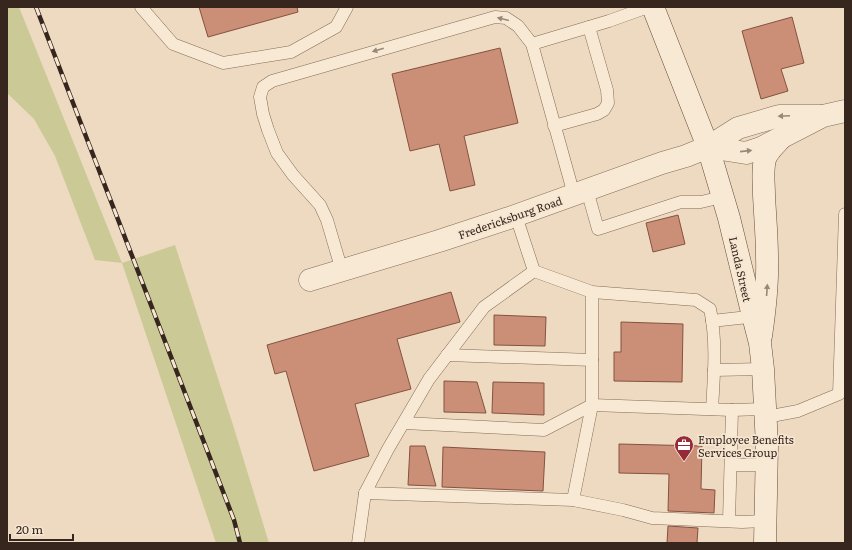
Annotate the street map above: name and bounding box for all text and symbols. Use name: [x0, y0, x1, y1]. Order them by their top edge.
one-way arrow: [497, 16, 509, 22]
one-way arrow: [372, 47, 384, 53]
one-way arrow: [777, 113, 790, 119]
one-way arrow: [740, 148, 752, 154]
street label: Fredericksburg Road: [456, 192, 564, 242]
street label: Landa Street: [726, 235, 756, 304]
one-way arrow: [763, 284, 770, 296]
place label: Employee Benefits Services Group: [698, 431, 794, 460]
office icon: Employee Benefits Services Group: [673, 434, 695, 462]
scale bar: [10, 516, 73, 542]
text: 20 m: [16, 520, 43, 538]

